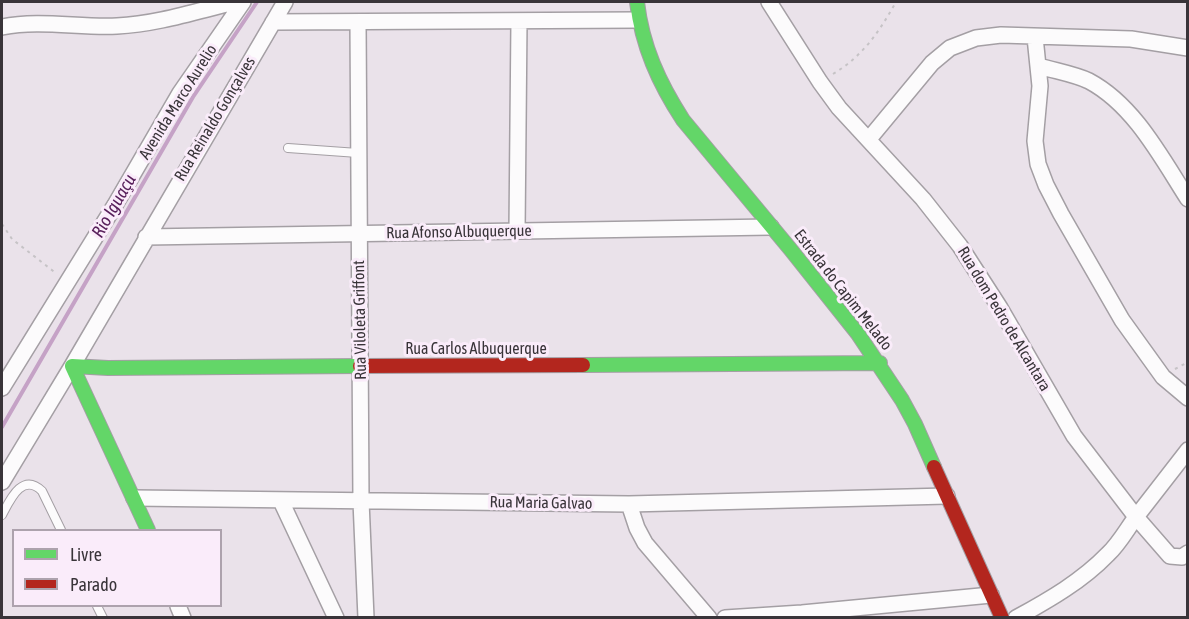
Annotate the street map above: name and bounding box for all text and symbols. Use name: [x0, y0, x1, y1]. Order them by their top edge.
street label: Avenida Marco Aurelio: [135, 41, 221, 163]
street label: Rua Reinaldo Gonçalves: [170, 53, 260, 185]
water label: Rio Iguaçu: [87, 170, 141, 242]
street label: Rua Afonso Albuquerque: [386, 221, 532, 243]
street label: Estrada do Capim Melado: [790, 226, 896, 354]
street label: Rua dom Pedro de Alcantara: [953, 243, 1055, 395]
street label: Rua Viloleta Griffont: [349, 260, 371, 380]
street label: Rua Carlos Albuquerque: [405, 339, 547, 359]
street label: Rua Maria Galvao: [489, 493, 593, 513]
legend: [12, 529, 222, 607]
text: Livre: [70, 544, 102, 565]
text: Parado: [70, 574, 117, 595]

